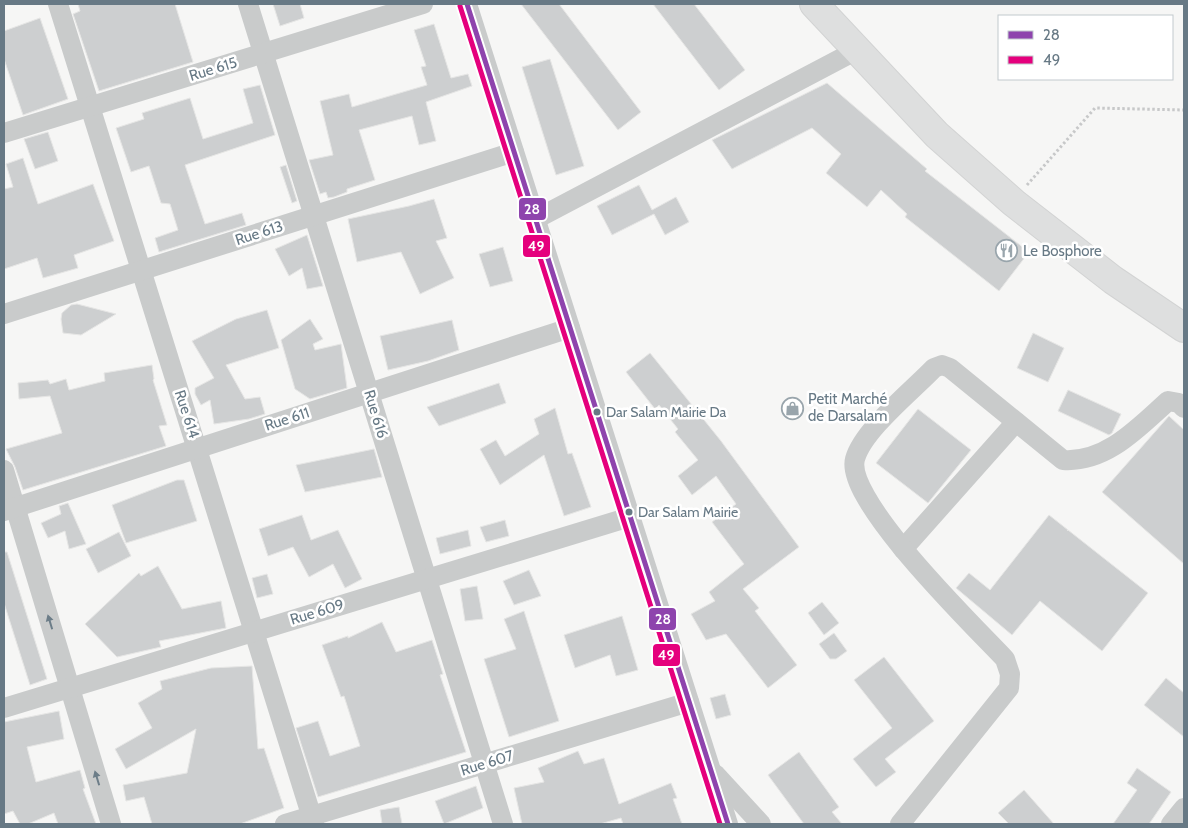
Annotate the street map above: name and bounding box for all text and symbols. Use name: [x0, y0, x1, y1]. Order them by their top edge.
legend: [998, 15, 1173, 80]
text: 28: [1043, 26, 1060, 44]
text: 49: [1043, 51, 1060, 69]
street label: Rue 615: [187, 53, 239, 85]
line badge: 28: [518, 197, 547, 221]
text: 28: [524, 200, 540, 218]
street label: Rue 613: [233, 217, 285, 249]
line badge: 49: [522, 234, 551, 258]
text: 49: [528, 237, 544, 255]
restaurant icon: Le Bosphore: [995, 239, 1019, 263]
place label: Le Bosphore: [1023, 242, 1102, 260]
street label: Rue 614: [171, 388, 203, 441]
street label: Rue 616: [360, 388, 392, 440]
place label: Petit Marché de Darsalam: [808, 390, 888, 425]
shop icon: Petit Marché de Darsalam: [780, 396, 804, 420]
street label: Rue 611: [262, 403, 312, 435]
place label: Dar Salam Mairie Da: [606, 403, 726, 421]
marker: Dar Salam Mairie Da: [592, 407, 602, 417]
place label: Dar Salam Mairie: [638, 503, 738, 521]
marker: Dar Salam Mairie: [624, 507, 634, 517]
street label: Rue 609: [288, 595, 346, 629]
line badge: 28: [648, 607, 677, 631]
text: 28: [655, 610, 671, 628]
one-way arrow: [45, 614, 53, 629]
line badge: 49: [652, 643, 681, 667]
text: 49: [658, 646, 674, 664]
street label: Rue 607: [458, 746, 516, 780]
one-way arrow: [93, 770, 101, 785]

